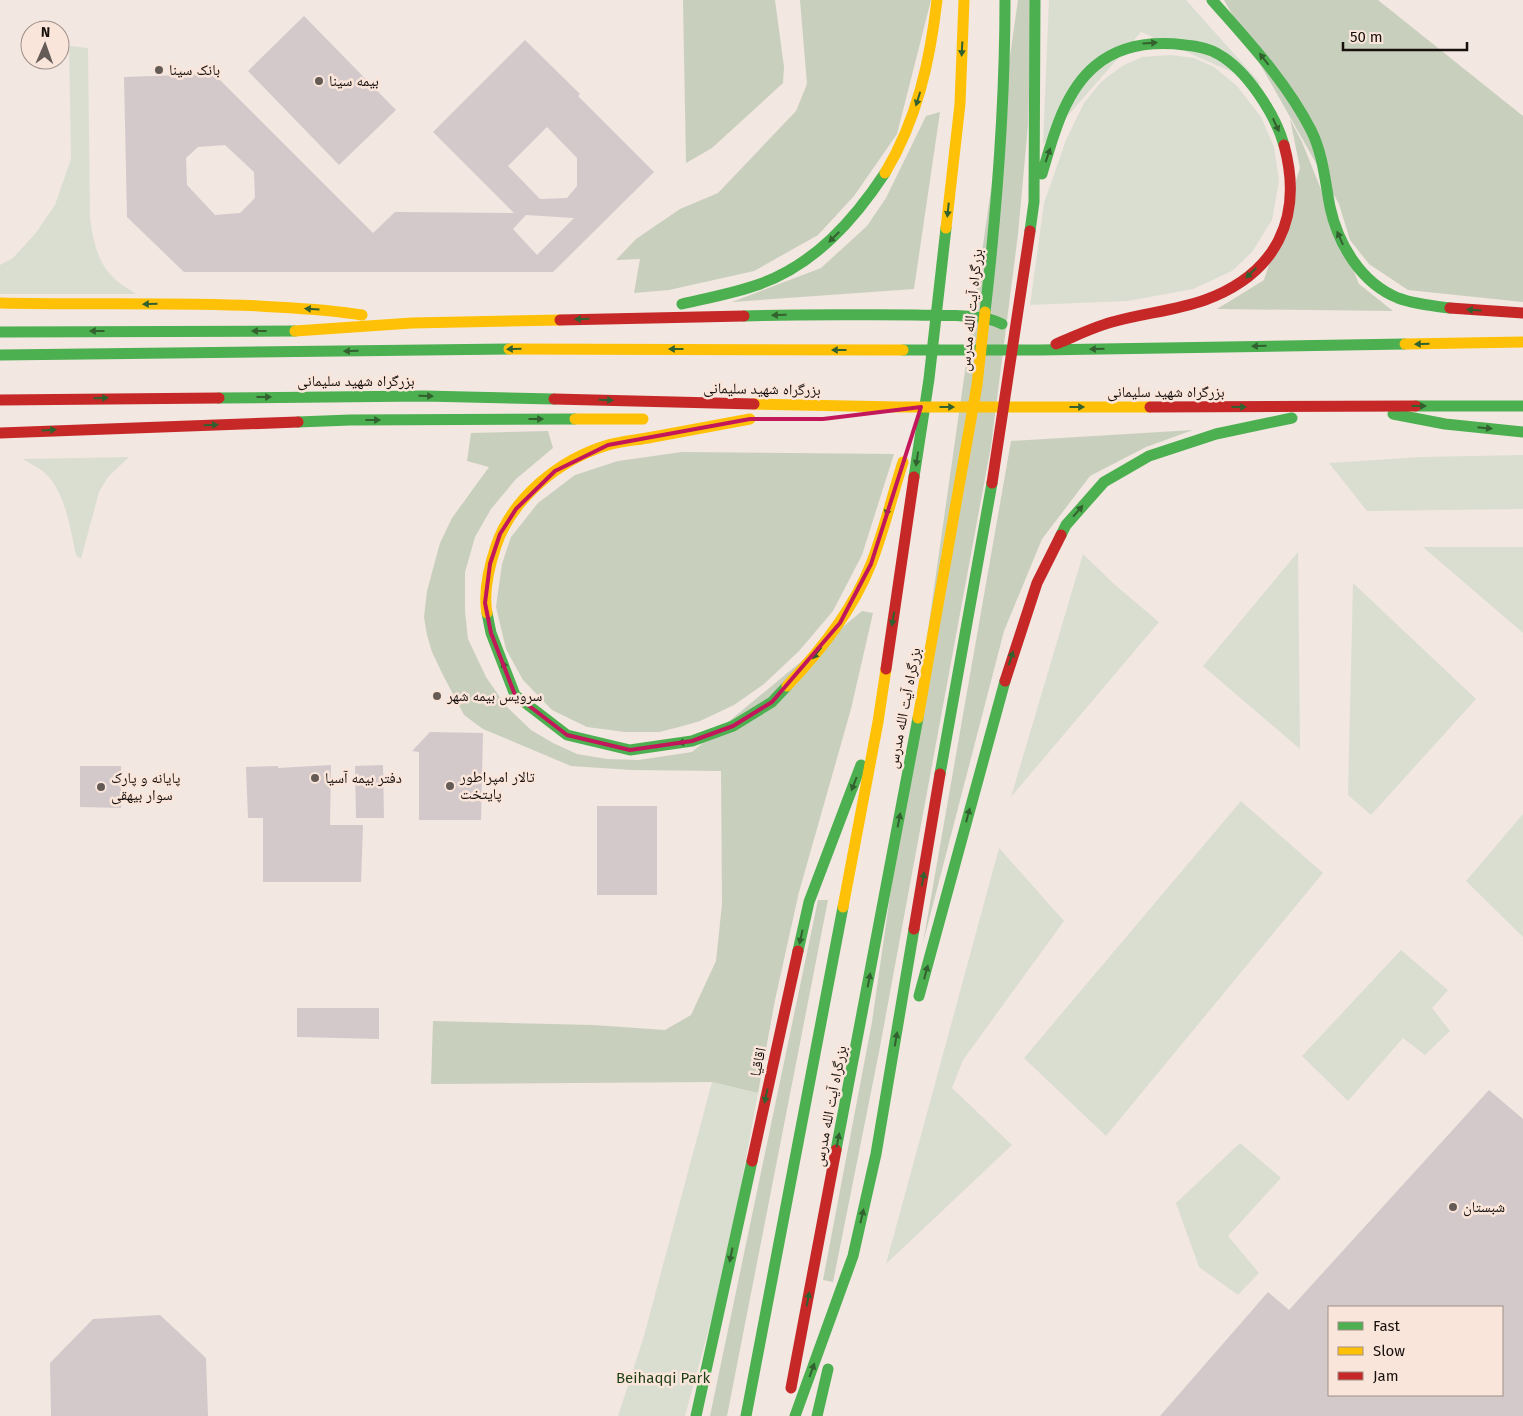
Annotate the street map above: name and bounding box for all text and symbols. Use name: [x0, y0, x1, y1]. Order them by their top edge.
north arrow: [20, 20, 70, 70]
scale bar: [1343, 20, 1467, 52]
text: N: [40, 24, 50, 41]
text: 50 m: [1350, 28, 1383, 46]
one-way arrow: [1142, 38, 1158, 46]
one-way arrow: [958, 41, 966, 57]
one-way arrow: [1259, 53, 1270, 66]
place label: بانک سینا: [169, 61, 220, 79]
marker: بانک سینا: [153, 64, 165, 76]
place label: بیمه سینا: [329, 72, 379, 90]
marker: بیمه سینا: [313, 75, 325, 87]
one-way arrow: [913, 92, 921, 107]
one-way arrow: [1272, 118, 1280, 132]
one-way arrow: [1044, 147, 1052, 162]
one-way arrow: [944, 203, 952, 219]
one-way arrow: [829, 230, 841, 242]
one-way arrow: [1336, 231, 1344, 245]
street label: بزرگراه آیت الله مدرس: [956, 248, 987, 372]
one-way arrow: [1246, 267, 1258, 279]
one-way arrow: [142, 300, 158, 308]
one-way arrow: [304, 305, 320, 313]
one-way arrow: [1466, 306, 1482, 314]
one-way arrow: [771, 311, 787, 319]
one-way arrow: [573, 315, 589, 323]
one-way arrow: [88, 327, 104, 335]
one-way arrow: [251, 327, 267, 335]
one-way arrow: [1414, 340, 1430, 348]
one-way arrow: [1251, 343, 1267, 351]
one-way arrow: [668, 345, 684, 353]
one-way arrow: [1089, 345, 1105, 353]
one-way arrow: [505, 346, 521, 354]
one-way arrow: [830, 346, 846, 354]
one-way arrow: [343, 347, 359, 355]
street label: بزرگراه شهید سلیمانی: [297, 372, 415, 391]
street label: بزرگراه شهید سلیمانی: [703, 379, 821, 400]
street label: بزرگراه شهید سلیمانی: [1107, 383, 1225, 402]
one-way arrow: [418, 392, 434, 400]
one-way arrow: [256, 393, 272, 401]
one-way arrow: [93, 394, 109, 402]
one-way arrow: [598, 396, 614, 404]
one-way arrow: [1231, 402, 1247, 410]
one-way arrow: [1411, 402, 1427, 410]
one-way arrow: [939, 403, 955, 411]
one-way arrow: [1069, 403, 1085, 411]
one-way arrow: [528, 415, 544, 423]
one-way arrow: [366, 416, 382, 424]
one-way arrow: [203, 420, 219, 428]
one-way arrow: [1477, 424, 1493, 432]
one-way arrow: [41, 426, 57, 434]
one-way arrow: [913, 451, 921, 467]
one-way arrow: [884, 502, 892, 517]
one-way arrow: [1072, 506, 1084, 518]
one-way arrow: [889, 612, 897, 628]
one-way arrow: [811, 646, 822, 659]
street label: بزرگراه آیت الله مدرس: [883, 646, 926, 770]
one-way arrow: [1007, 650, 1015, 665]
one-way arrow: [500, 661, 508, 675]
place label: سرویس بیمه شهر: [446, 687, 543, 706]
marker: سرویس بیمه شهر: [431, 690, 443, 702]
one-way arrow: [677, 738, 693, 746]
place label: تالار امپراطور پایتخت: [459, 768, 535, 803]
place label: پایانه و پارک سوار بیهقی: [111, 769, 180, 805]
place label: دفتر بیمه آسیا: [325, 769, 402, 787]
marker: دفتر بیمه آسیا: [309, 772, 321, 784]
one-way arrow: [850, 777, 858, 792]
marker: تالار امپراطور پایتخت: [444, 780, 456, 792]
marker: پایانه و پارک سوار بیهقی: [95, 781, 107, 793]
one-way arrow: [964, 807, 972, 822]
one-way arrow: [895, 812, 903, 828]
one-way arrow: [920, 871, 928, 887]
one-way arrow: [797, 930, 805, 945]
one-way arrow: [922, 964, 930, 979]
one-way arrow: [865, 972, 873, 988]
one-way arrow: [892, 1031, 900, 1047]
street label: بزرگراه آیت الله مدرس: [809, 1044, 852, 1168]
street label: اقاقیا: [746, 1046, 770, 1078]
one-way arrow: [762, 1088, 770, 1103]
one-way arrow: [835, 1131, 843, 1147]
place label: شبستان: [1463, 1198, 1505, 1217]
marker: شبستان: [1447, 1201, 1459, 1213]
one-way arrow: [858, 1208, 866, 1223]
one-way arrow: [727, 1247, 735, 1262]
one-way arrow: [804, 1292, 812, 1307]
legend: [1328, 1306, 1503, 1396]
text: Fast: [1373, 1317, 1400, 1335]
text: Slow: [1373, 1342, 1405, 1360]
one-way arrow: [808, 1362, 816, 1377]
text: Jam: [1373, 1367, 1399, 1385]
park label: Beihaqqi Park: [616, 1369, 710, 1387]

